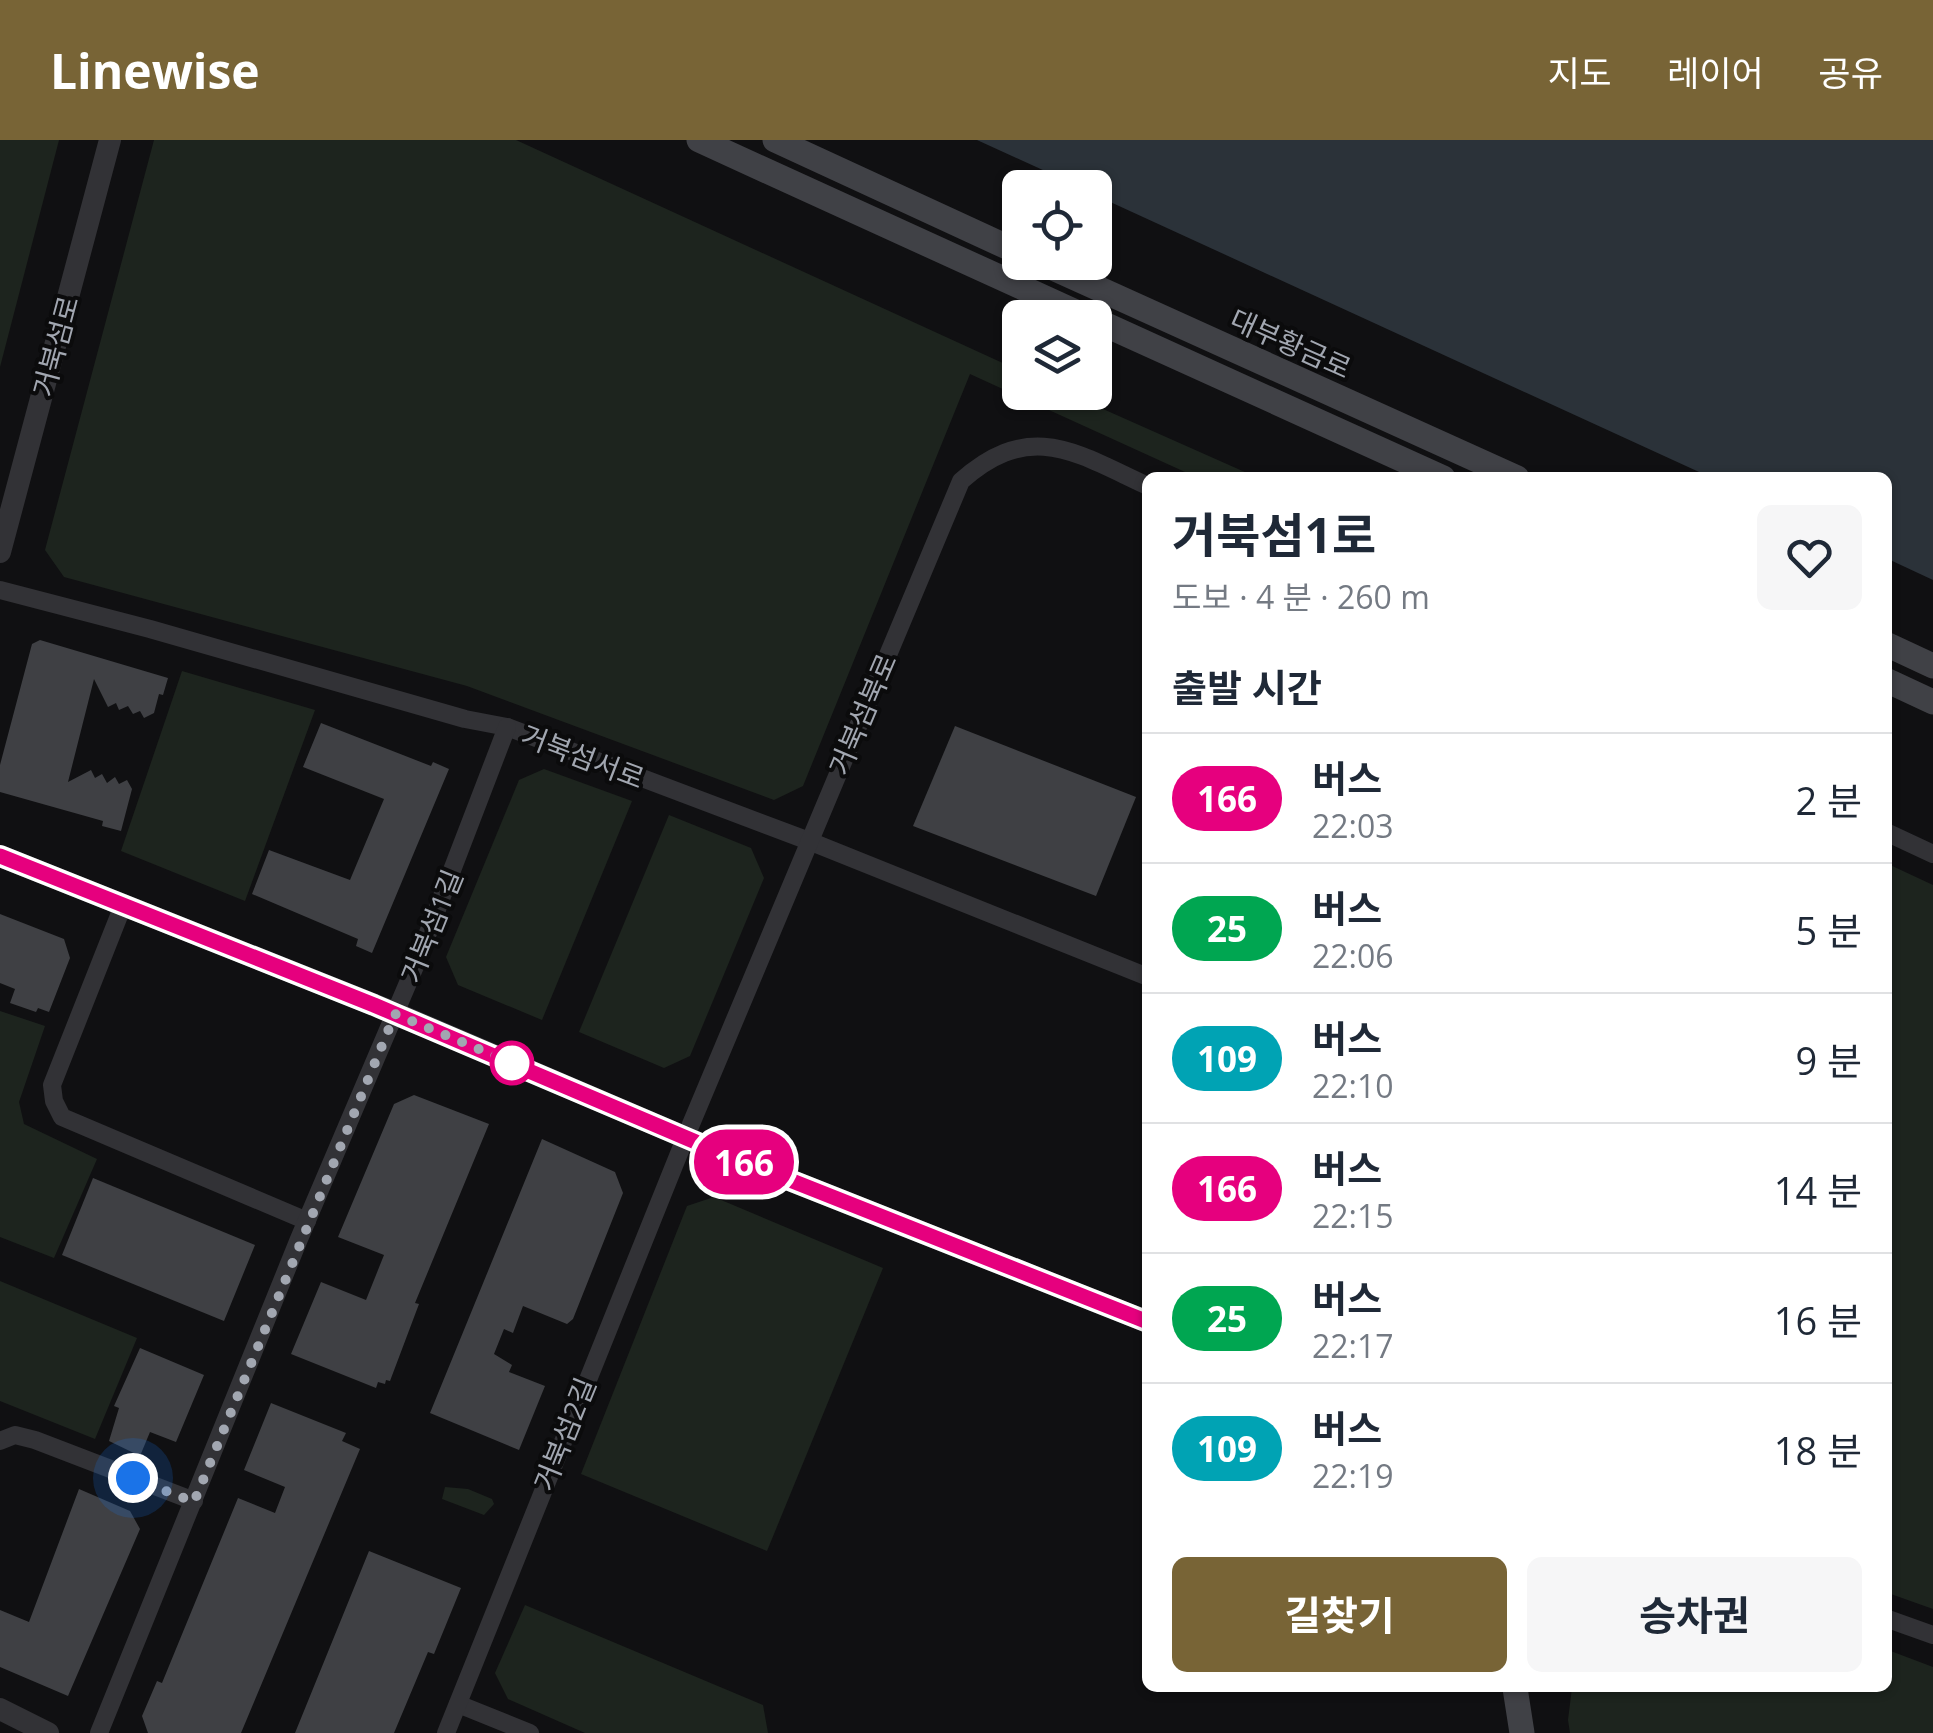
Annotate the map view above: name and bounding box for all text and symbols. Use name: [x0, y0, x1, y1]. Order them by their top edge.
text: Linewise: [50, 38, 260, 103]
text: 지도: [1548, 49, 1612, 96]
text: 레이어: [1667, 49, 1764, 96]
text: 공유: [1819, 49, 1883, 96]
map controls: [1002, 170, 1112, 410]
button: locate: [1002, 170, 1112, 280]
street label: 거북섬로: [23, 291, 87, 401]
street label: 대부황금로: [1224, 299, 1358, 387]
button: layers: [1002, 300, 1112, 410]
text: 거북섬1로: [1172, 502, 1376, 567]
button: heart: [1757, 505, 1862, 610]
text: 도보 · 4 분 · 260 m: [1172, 575, 1430, 618]
street label: 거북섬북로: [819, 647, 905, 781]
text: 출발 시간: [1172, 661, 1322, 713]
street label: 거북섬서로: [516, 715, 650, 797]
text: 버스: [1312, 752, 1382, 804]
text: 2 분: [1795, 774, 1862, 826]
text: 166: [1197, 775, 1257, 822]
text: 22:03: [1312, 804, 1394, 847]
street label: 거북섬1길: [391, 864, 471, 988]
text: 버스: [1312, 882, 1382, 934]
text: 5 분: [1795, 904, 1862, 956]
text: 25: [1207, 905, 1247, 952]
text: 22:06: [1312, 934, 1394, 977]
text: 버스: [1312, 1012, 1382, 1064]
text: 9 분: [1795, 1034, 1862, 1086]
text: 109: [1197, 1035, 1257, 1082]
unlabelled marker: [491, 1042, 533, 1084]
text: 22:10: [1312, 1064, 1394, 1107]
line badge: 166: [686, 1130, 802, 1194]
text: 166: [714, 1139, 774, 1186]
text: 버스: [1312, 1142, 1382, 1194]
text: 14 분: [1774, 1164, 1862, 1216]
text: 166: [1197, 1165, 1257, 1212]
text: 22:15: [1312, 1194, 1394, 1237]
text: 버스: [1312, 1272, 1382, 1324]
text: 16 분: [1774, 1294, 1862, 1346]
text: 25: [1207, 1295, 1247, 1342]
text: 22:17: [1312, 1324, 1394, 1367]
street label: 거북섬2길: [524, 1372, 604, 1496]
text: 버스: [1312, 1402, 1382, 1454]
text: 18 분: [1774, 1424, 1862, 1476]
text: 109: [1197, 1425, 1257, 1472]
your location: [108, 1453, 158, 1503]
text: 22:19: [1312, 1454, 1394, 1497]
button: 길찾기: [1172, 1557, 1507, 1672]
button: 승차권: [1527, 1557, 1862, 1672]

